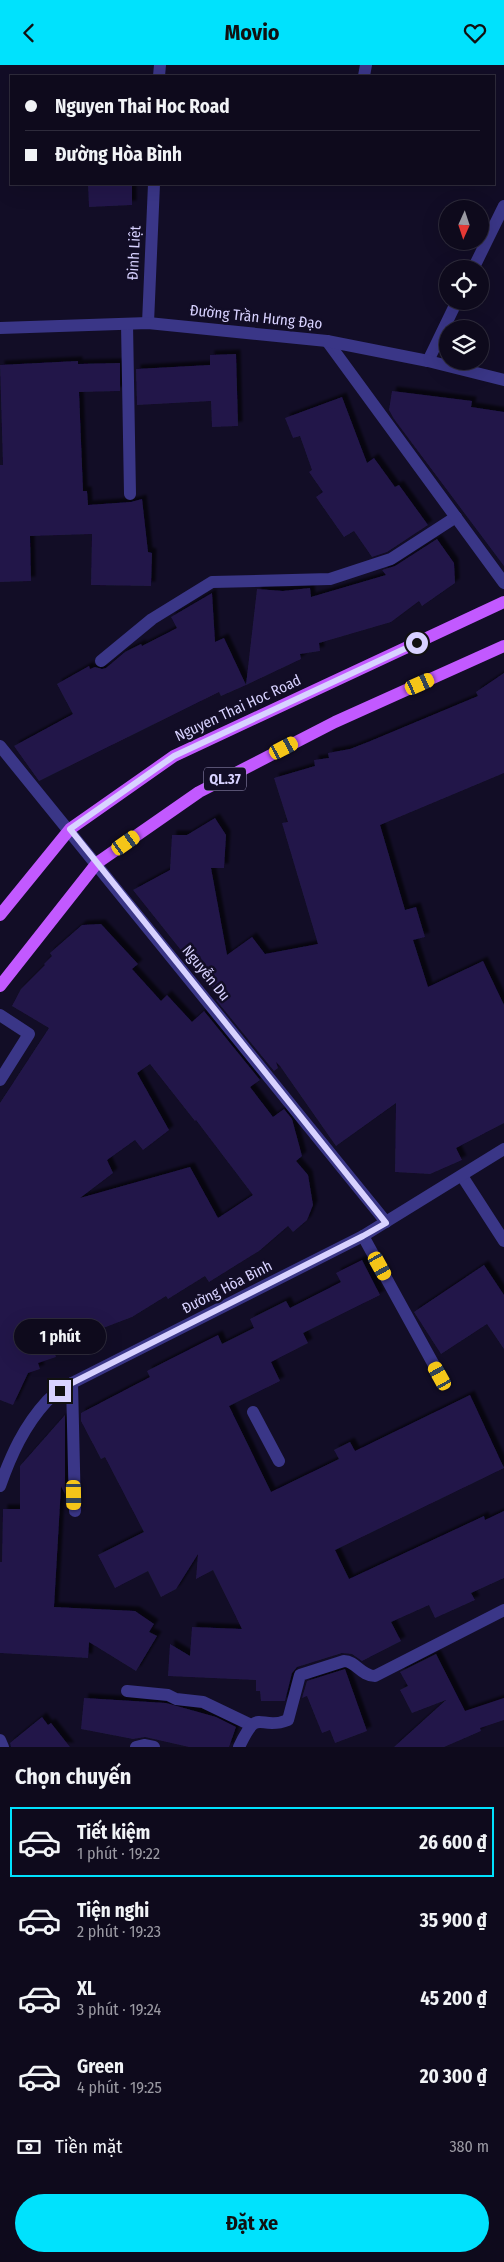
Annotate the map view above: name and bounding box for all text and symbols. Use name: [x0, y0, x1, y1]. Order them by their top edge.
icon: back: [15, 19, 43, 47]
text: Movio: [224, 19, 280, 46]
icon: heart: [461, 19, 489, 47]
text: Nguyen Thai Hoc Road: [55, 95, 230, 118]
text: Đường Hòa Bình: [55, 143, 182, 166]
north arrow: [439, 200, 489, 250]
map controls: [439, 200, 489, 370]
street label: Đinh Liệt: [124, 225, 144, 281]
button: locate: [439, 260, 489, 310]
street label: Đường Trần Hưng Đạo: [189, 301, 323, 333]
button: layers: [439, 320, 489, 370]
route start: [406, 632, 428, 654]
street label: Nguyen Thai Hoc Road: [172, 671, 304, 745]
car: [403, 671, 436, 697]
car: [267, 734, 300, 762]
road number: QL.37: [204, 767, 246, 791]
car: [109, 828, 142, 858]
street label: Nguyễn Du: [178, 942, 234, 1004]
car: [366, 1249, 393, 1283]
street label: Đường Hòa Bình: [179, 1257, 275, 1317]
callout: 1 phút: [14, 1319, 106, 1353]
text: 1 phút: [39, 1327, 81, 1346]
car: [426, 1359, 453, 1393]
route end: [49, 1380, 71, 1402]
car: [66, 1480, 81, 1510]
text: Chọn chuyến: [15, 1763, 131, 1790]
icon: car: [17, 1820, 62, 1865]
text: Tiết kiệm: [77, 1821, 150, 1844]
text: 26 600 ₫: [419, 1831, 487, 1854]
text: 1 phút · 19:22: [77, 1844, 160, 1863]
icon: car: [17, 1898, 62, 1943]
text: Tiện nghi: [77, 1899, 149, 1922]
text: 35 900 ₫: [420, 1909, 487, 1932]
text: 2 phút · 19:23: [77, 1922, 161, 1941]
icon: car: [17, 1976, 62, 2021]
text: XL: [77, 1977, 96, 2000]
text: 45 200 ₫: [420, 1987, 487, 2010]
text: 3 phút · 19:24: [77, 2000, 161, 2019]
icon: car: [17, 2054, 62, 2099]
text: Green: [77, 2055, 124, 2078]
text: 20 300 ₫: [420, 2065, 487, 2088]
text: 4 phút · 19:25: [77, 2078, 162, 2097]
icon: cash: [15, 2133, 43, 2161]
text: Tiền mặt: [55, 2135, 123, 2158]
text: 380 m: [449, 2137, 489, 2156]
button: Đặt xe: [15, 2194, 489, 2252]

